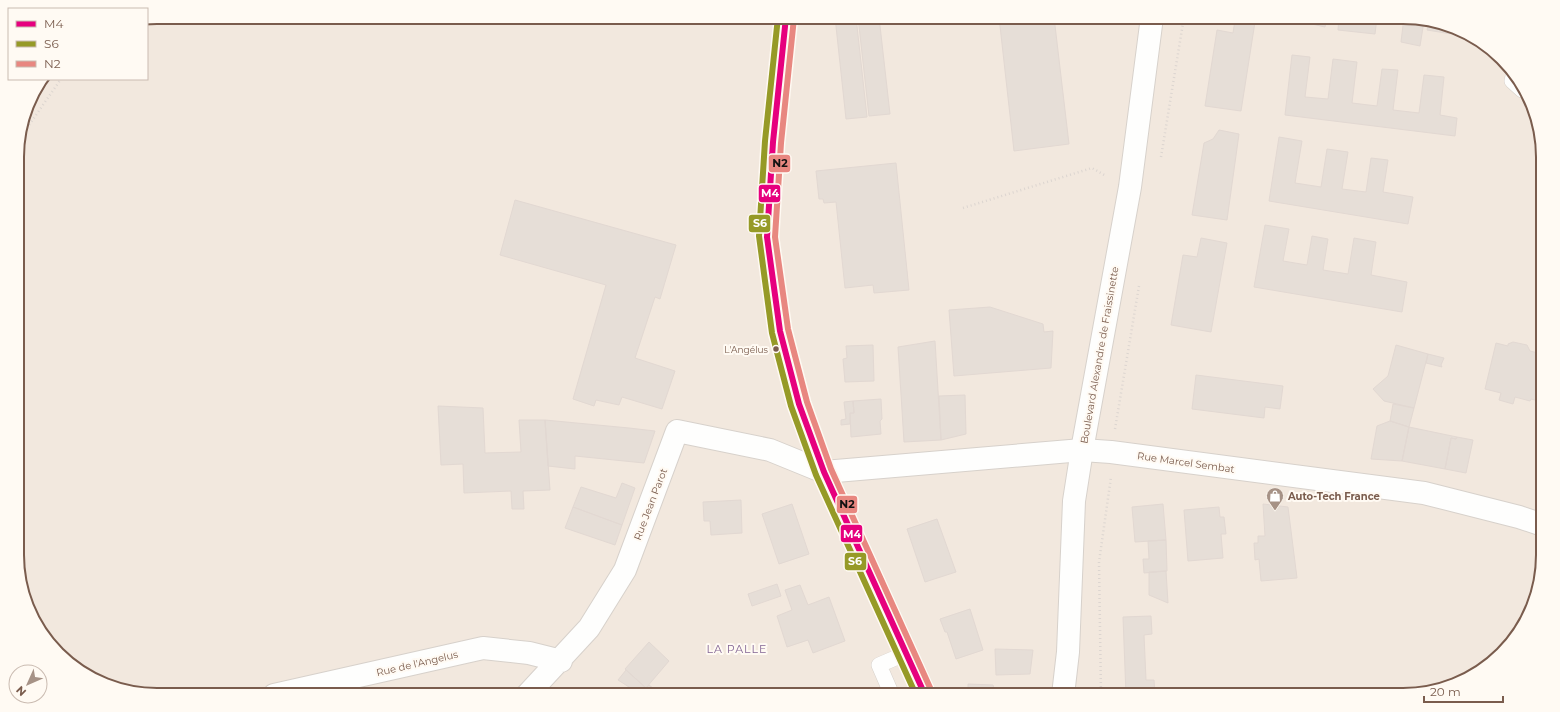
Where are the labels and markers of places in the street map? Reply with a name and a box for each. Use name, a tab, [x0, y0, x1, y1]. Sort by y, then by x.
place label: L'Angélus	[724, 344, 769, 355]
marker: L'Angélus	[771, 344, 781, 354]
shop icon: Auto-Tech France	[1265, 486, 1285, 511]
place label: Auto-Tech France	[1287, 490, 1380, 503]

